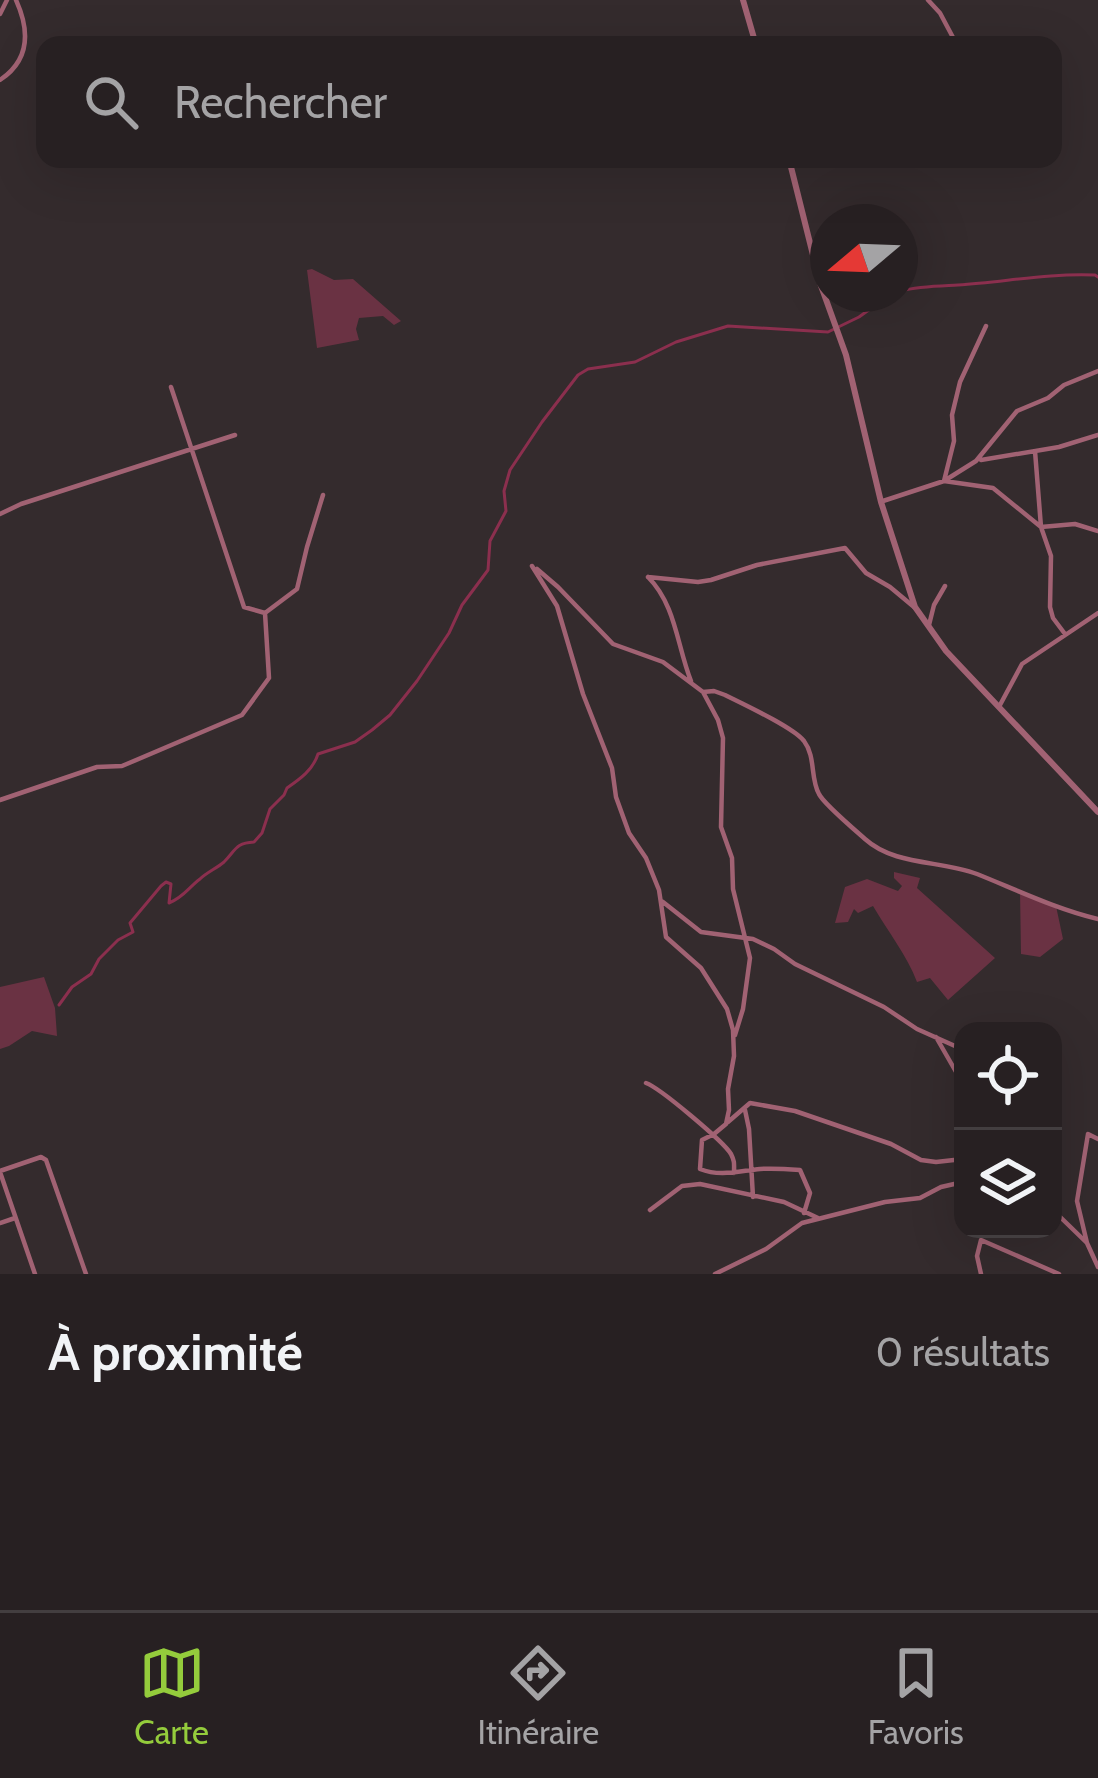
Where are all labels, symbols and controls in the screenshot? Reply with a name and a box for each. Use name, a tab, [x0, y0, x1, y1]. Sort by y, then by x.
search box	[36, 36, 1062, 168]
icon: search	[78, 69, 144, 135]
text: Rechercher	[174, 75, 387, 129]
north arrow	[810, 204, 918, 312]
map controls	[954, 1022, 1062, 1238]
button: locate	[954, 1022, 1062, 1130]
button: layers	[954, 1130, 1062, 1238]
text: À proximité	[48, 1321, 303, 1383]
text: 0 résultats	[876, 1328, 1050, 1376]
tab: Carte	[134, 1640, 209, 1752]
tab: Itinéraire	[478, 1640, 599, 1752]
tab: Favoris	[868, 1640, 964, 1752]

